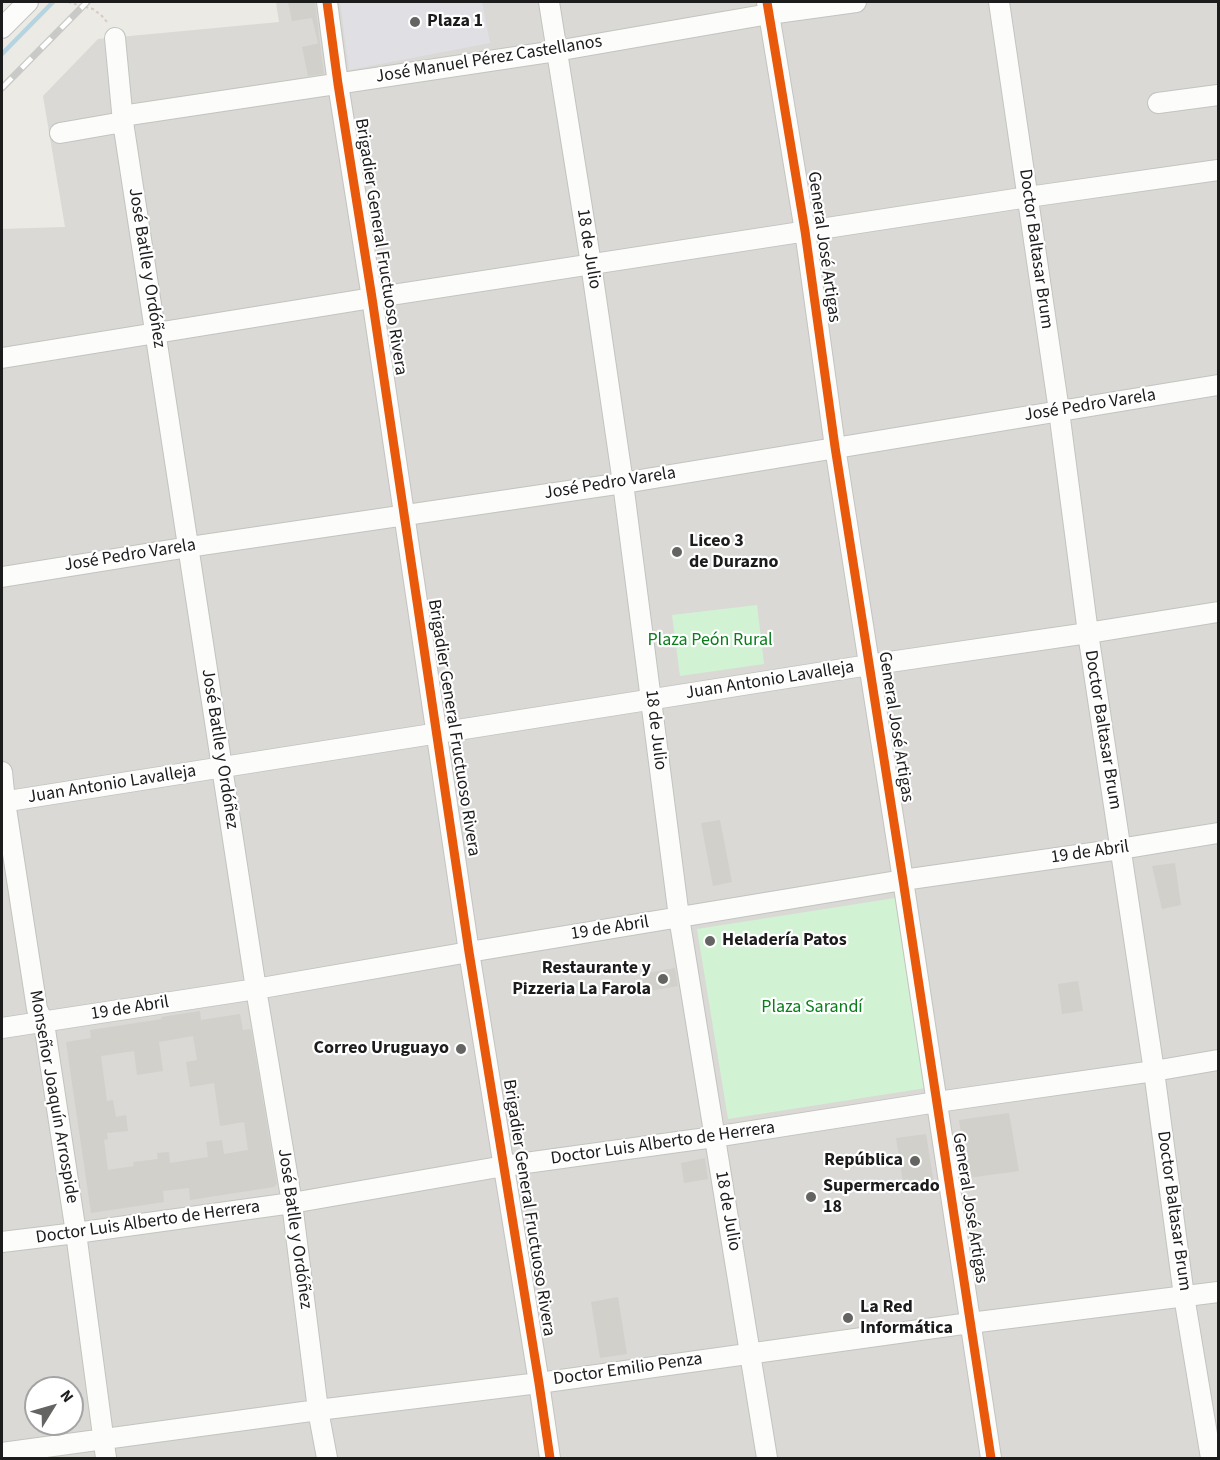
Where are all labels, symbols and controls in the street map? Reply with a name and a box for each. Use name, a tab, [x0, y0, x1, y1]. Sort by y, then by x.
place label: Plaza 1	[427, 11, 483, 33]
marker: Plaza 1	[408, 15, 422, 29]
street label: José Manuel Pérez Castellanos	[374, 31, 604, 89]
street label: Brigadier General Fructuoso Rivera	[349, 117, 411, 377]
street label: Doctor Baltasar Brum	[1013, 168, 1057, 330]
street label: General José Artigas	[802, 170, 844, 324]
street label: José Batlle y Ordóñez	[123, 186, 169, 350]
street label: 18 de Julio	[571, 207, 605, 291]
street label: José Pedro Varela	[1023, 385, 1157, 427]
street label: José Pedro Varela	[543, 463, 677, 505]
place label: Liceo 3 de Durazno	[689, 531, 779, 574]
street label: José Pedro Varela	[63, 535, 197, 577]
marker: Liceo 3 de Durazno	[670, 545, 684, 559]
street label: Brigadier General Fructuoso Rivera	[422, 598, 484, 858]
park label: Plaza Peón Rural	[647, 630, 773, 652]
street label: Doctor Baltasar Brum	[1079, 649, 1125, 811]
street label: General José Artigas	[872, 650, 918, 804]
street label: Juan Antonio Lavalleja	[684, 657, 856, 705]
street label: José Batlle y Ordóñez	[196, 667, 242, 831]
street label: 18 de Julio	[639, 688, 671, 772]
street label: Juan Antonio Lavalleja	[26, 761, 198, 809]
street label: 19 de Abril	[1049, 837, 1131, 869]
street label: 19 de Abril	[569, 912, 651, 946]
place label: Heladería Patos	[722, 930, 847, 952]
marker: Heladería Patos	[703, 934, 717, 948]
place label: Restaurante y Pizzeria La Farola	[512, 958, 651, 1000]
marker: Restaurante y Pizzeria La Farola	[656, 972, 670, 986]
street label: Monseñor Joaquín Arrospide	[24, 989, 82, 1205]
street label: 19 de Abril	[89, 992, 171, 1026]
park label: Plaza Sarandí	[761, 997, 863, 1019]
place label: Correo Uruguayo	[314, 1038, 449, 1060]
marker: Correo Uruguayo	[454, 1042, 468, 1056]
street label: Brigadier General Fructuoso Rivera	[497, 1078, 559, 1338]
street label: Doctor Luis Alberto de Herrera	[549, 1118, 777, 1170]
street label: Doctor Baltasar Brum	[1151, 1130, 1195, 1292]
street label: General José Artigas	[946, 1131, 992, 1285]
street label: José Batlle y Ordóñez	[272, 1147, 316, 1311]
place label: República	[824, 1150, 903, 1172]
marker: República	[908, 1154, 922, 1168]
street label: 18 de Julio	[709, 1169, 745, 1253]
place label: Supermercado 18	[823, 1176, 940, 1218]
marker: Supermercado 18	[804, 1190, 818, 1204]
street label: Doctor Luis Alberto de Herrera	[34, 1197, 262, 1249]
place label: La Red Informática	[860, 1297, 953, 1340]
marker: La Red Informática	[841, 1311, 855, 1325]
street label: Doctor Emilio Penza	[552, 1349, 704, 1391]
north arrow	[24, 1376, 84, 1436]
text: N	[55, 1385, 79, 1407]

